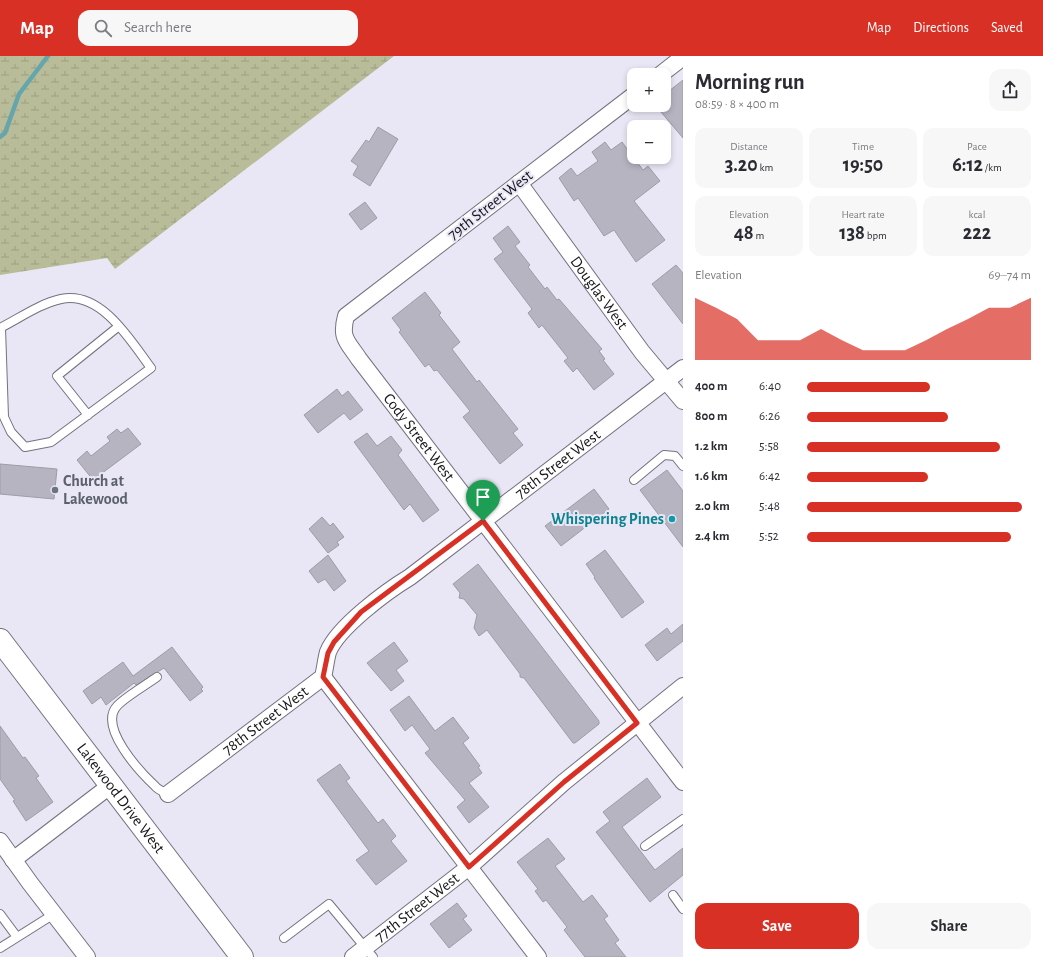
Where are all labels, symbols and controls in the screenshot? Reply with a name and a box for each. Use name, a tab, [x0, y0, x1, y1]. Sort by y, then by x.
search box	[78, 10, 358, 46]
icon: search	[92, 17, 114, 39]
text: Map	[20, 19, 54, 38]
text: Search here	[124, 20, 192, 35]
text: Map	[867, 21, 891, 35]
text: Directions	[913, 21, 969, 35]
text: Saved	[991, 21, 1023, 35]
map controls	[627, 68, 671, 164]
button: +	[627, 68, 671, 112]
button: share	[989, 69, 1031, 111]
text: Morning run	[695, 71, 805, 93]
text: 08:59 · 8 × 400 m	[695, 98, 779, 111]
button: −	[627, 120, 671, 164]
text: Distance	[730, 141, 768, 152]
text: Time	[852, 141, 874, 152]
text: Pace	[967, 141, 987, 152]
text: 3.20	[725, 155, 758, 175]
text: 19:50	[843, 155, 883, 175]
text: 6:12	[952, 155, 983, 175]
text: km	[758, 162, 773, 173]
text: /km	[983, 162, 1002, 173]
street label: 79th Street West	[445, 167, 535, 243]
text: Elevation	[729, 209, 769, 220]
text: Heart rate	[841, 209, 885, 220]
text: kcal	[969, 209, 985, 220]
text: 48	[734, 223, 754, 243]
text: 138	[839, 223, 865, 243]
text: 222	[963, 223, 991, 243]
text: m	[754, 230, 764, 241]
text: bpm	[865, 230, 887, 241]
street label: Douglas West	[567, 253, 631, 332]
text: Elevation	[695, 269, 742, 282]
text: 69–74 m	[988, 269, 1031, 282]
text: 400 m	[695, 380, 728, 393]
text: 6:40	[759, 380, 781, 393]
street label: Cody Street West	[380, 390, 457, 484]
text: 800 m	[695, 410, 727, 423]
text: 6:26	[759, 410, 780, 423]
street label: 78th Street West	[512, 426, 603, 502]
text: 1.2 km	[695, 440, 728, 453]
text: 5:58	[759, 440, 779, 453]
text: 1.6 km	[695, 470, 728, 483]
text: 6:42	[759, 470, 780, 483]
place label: Church at Lakewood	[63, 473, 129, 507]
pin	[466, 480, 500, 521]
marker: Church at Lakewood	[50, 485, 60, 495]
icon: arrive	[472, 486, 494, 508]
text: 2.0 km	[695, 500, 730, 513]
text: 5:48	[759, 500, 780, 513]
place label: Whispering Pines	[551, 511, 664, 527]
marker: Whispering Pines	[667, 514, 677, 524]
text: 2.4 km	[695, 530, 730, 543]
text: 5:52	[759, 530, 779, 543]
street label: 78th Street West	[220, 683, 311, 758]
street label: Lakewood Drive West	[74, 740, 168, 856]
street label: 77th Street West	[372, 870, 462, 945]
button: Save	[695, 903, 859, 949]
button: Share	[867, 903, 1031, 949]

